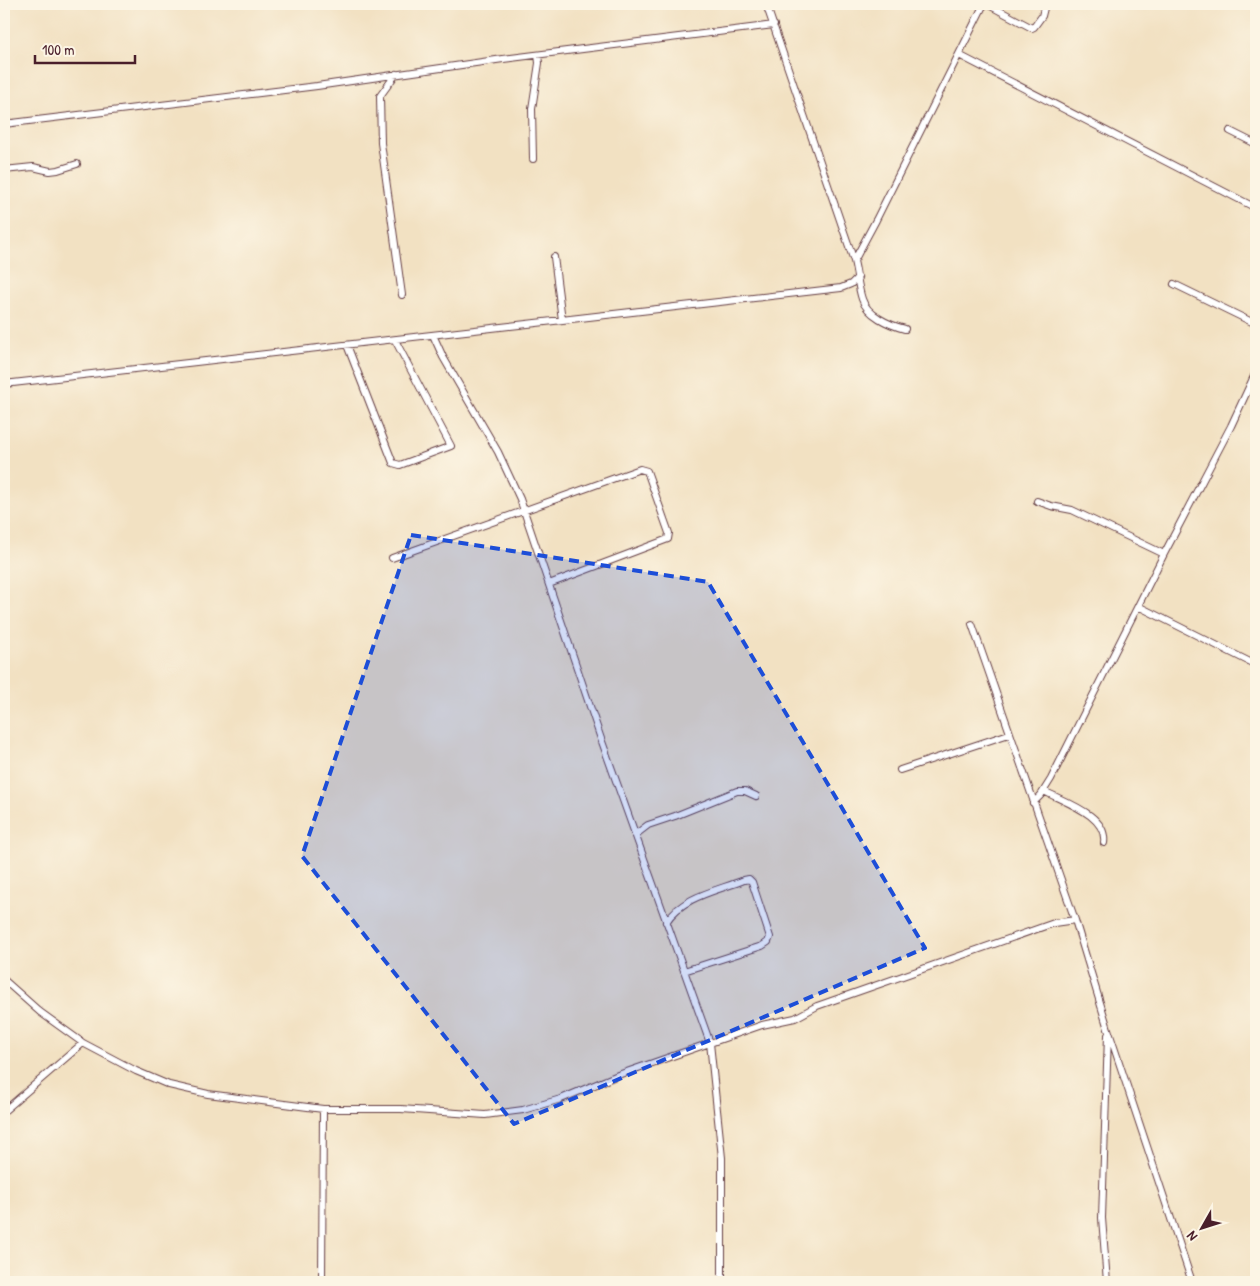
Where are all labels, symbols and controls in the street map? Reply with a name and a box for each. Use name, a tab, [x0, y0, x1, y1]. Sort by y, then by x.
scale bar	[35, 32, 135, 64]
text: 100 m	[42, 39, 75, 60]
north arrow	[1178, 1204, 1228, 1254]
text: N	[1181, 1227, 1201, 1245]

